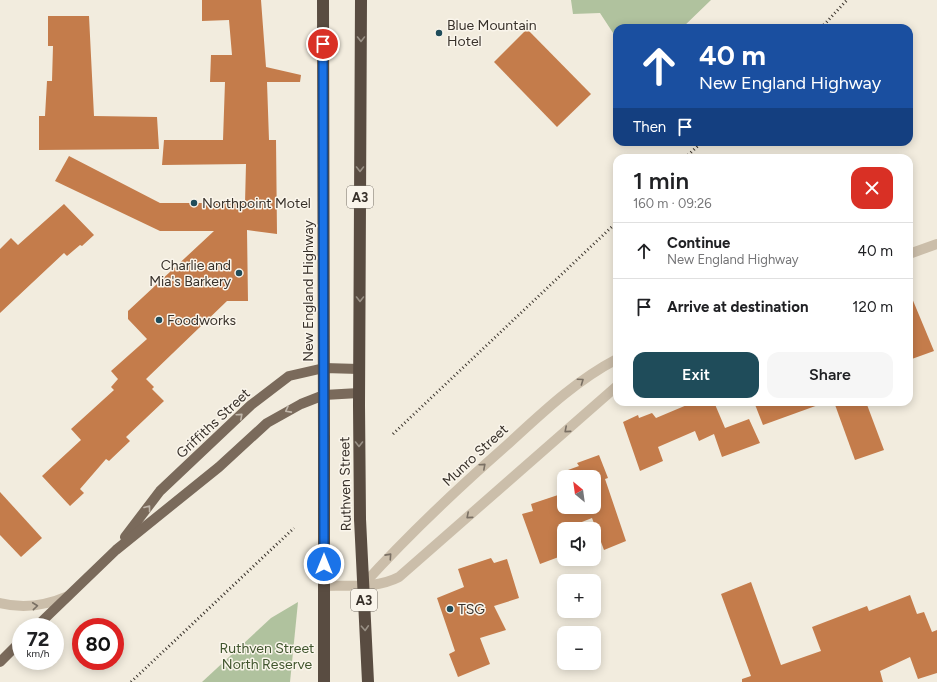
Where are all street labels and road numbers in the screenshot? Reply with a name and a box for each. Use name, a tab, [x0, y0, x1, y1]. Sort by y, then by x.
road number: A3	[347, 186, 373, 208]
street label: New England Highway	[300, 220, 317, 362]
street label: Griffiths Street	[173, 385, 254, 462]
street label: Munro Street	[439, 421, 511, 490]
street label: Ruthven Street	[336, 436, 355, 532]
road number: A3	[351, 589, 377, 611]

